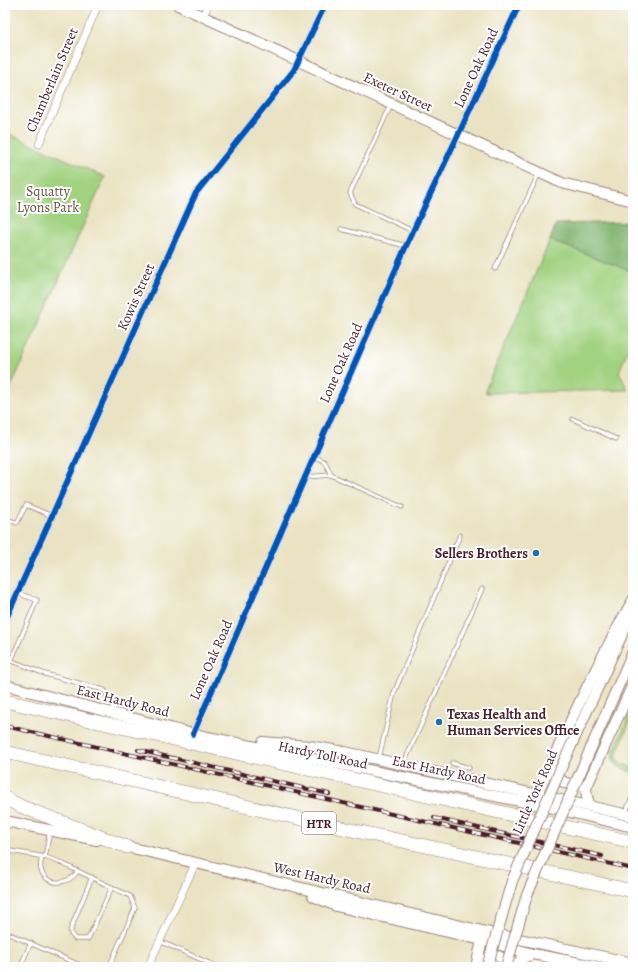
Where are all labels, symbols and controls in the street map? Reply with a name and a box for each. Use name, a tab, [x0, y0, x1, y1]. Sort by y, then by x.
street label: Chamberlain Street	[21, 24, 83, 135]
street label: Lone Oak Road	[449, 25, 503, 111]
street label: Exeter Street	[360, 68, 436, 116]
park label: Squatty Lyons Park	[17, 182, 79, 217]
street label: Kowis Street	[113, 260, 159, 334]
street label: Lone Oak Road	[315, 319, 367, 406]
place label: Sellers Brothers	[435, 544, 528, 563]
marker: Sellers Brothers	[531, 548, 541, 558]
street label: Lone Oak Road	[185, 616, 237, 703]
street label: East Hardy Road	[74, 680, 172, 722]
place label: Texas Health and Human Services Office	[447, 705, 580, 740]
marker: Texas Health and Human Services Office	[434, 717, 444, 727]
street label: Hardy Toll Road	[276, 736, 370, 774]
street label: Little York Road	[508, 746, 562, 837]
street label: East Hardy Road	[390, 751, 488, 789]
road number: HTR	[302, 812, 336, 834]
street label: West Hardy Road	[271, 857, 373, 898]

